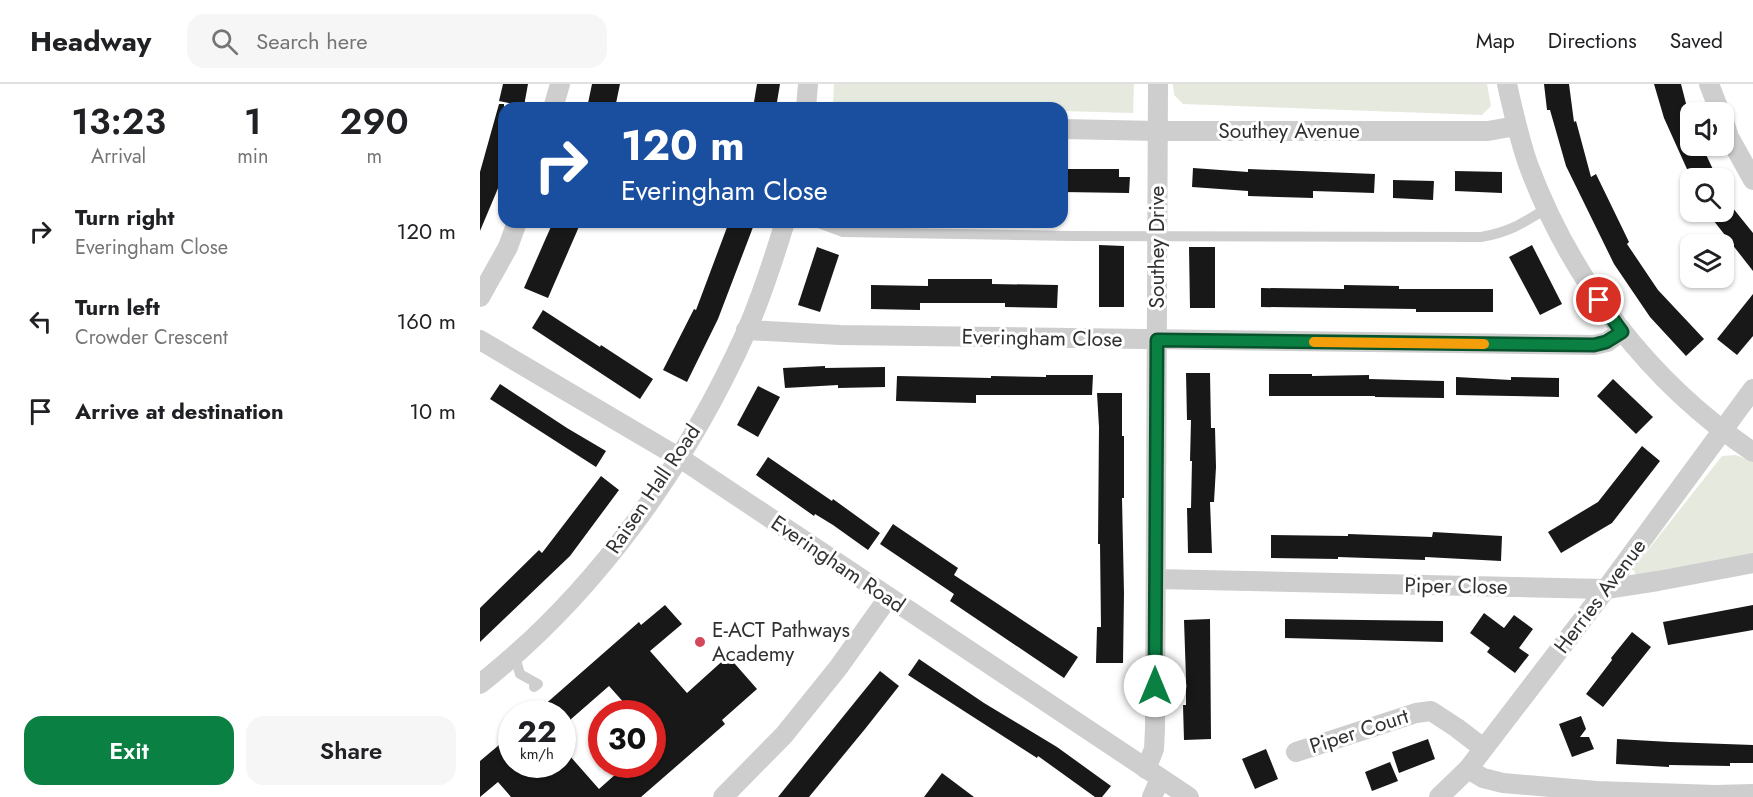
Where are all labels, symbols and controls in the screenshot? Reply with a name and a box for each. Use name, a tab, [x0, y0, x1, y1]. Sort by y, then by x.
search box	[187, 14, 607, 68]
text: Headway	[30, 21, 151, 62]
icon: search	[208, 25, 241, 58]
text: Search here	[256, 25, 368, 57]
text: Map	[1476, 26, 1515, 56]
text: Directions	[1548, 26, 1637, 56]
text: Saved	[1670, 26, 1723, 56]
text: 13:23	[71, 95, 166, 147]
text: 1	[244, 95, 262, 147]
text: 290	[340, 95, 409, 147]
map controls	[1680, 102, 1734, 288]
button: sound	[1680, 102, 1734, 156]
text: 120 m	[621, 115, 745, 176]
street label: Southey Avenue	[1218, 116, 1360, 146]
icon: right	[522, 126, 600, 204]
text: Arrival	[91, 142, 146, 171]
text: min	[237, 142, 269, 171]
text: m	[366, 142, 382, 171]
button: search	[1680, 168, 1734, 222]
text: Everingham Close	[621, 171, 828, 210]
street label: Southey Drive	[1142, 185, 1172, 308]
text: Turn right	[75, 201, 175, 233]
icon: right	[24, 215, 57, 248]
text: 120 m	[397, 215, 456, 247]
text: Everingham Close	[75, 233, 228, 262]
button: layers	[1680, 234, 1734, 288]
pin	[1573, 274, 1624, 325]
icon: arrive	[1582, 283, 1615, 316]
text: Turn left	[75, 291, 160, 323]
icon: left	[24, 305, 57, 338]
text: 160 m	[396, 305, 456, 337]
street label: Everingham Close	[961, 322, 1123, 354]
text: Crowder Crescent	[75, 323, 228, 352]
icon: arrive	[24, 395, 57, 428]
text: Arrive at destination	[75, 395, 284, 427]
text: 10 m	[409, 395, 456, 427]
street label: Raisen Hall Road	[599, 418, 707, 560]
street label: Everingham Road	[765, 508, 911, 620]
street label: Herries Avenue	[1547, 532, 1653, 660]
street label: Piper Close	[1404, 570, 1508, 602]
place label: E-ACT Pathways Academy	[712, 615, 850, 669]
marker: E-ACT Pathways Academy	[693, 635, 707, 649]
position arrow	[1123, 654, 1187, 718]
speed limit sign: 30	[588, 700, 666, 778]
street label: Piper Court	[1306, 701, 1412, 761]
text: 22	[517, 710, 557, 753]
button: Exit	[24, 716, 234, 785]
button: Share	[246, 716, 456, 785]
text: km/h	[520, 743, 554, 765]

